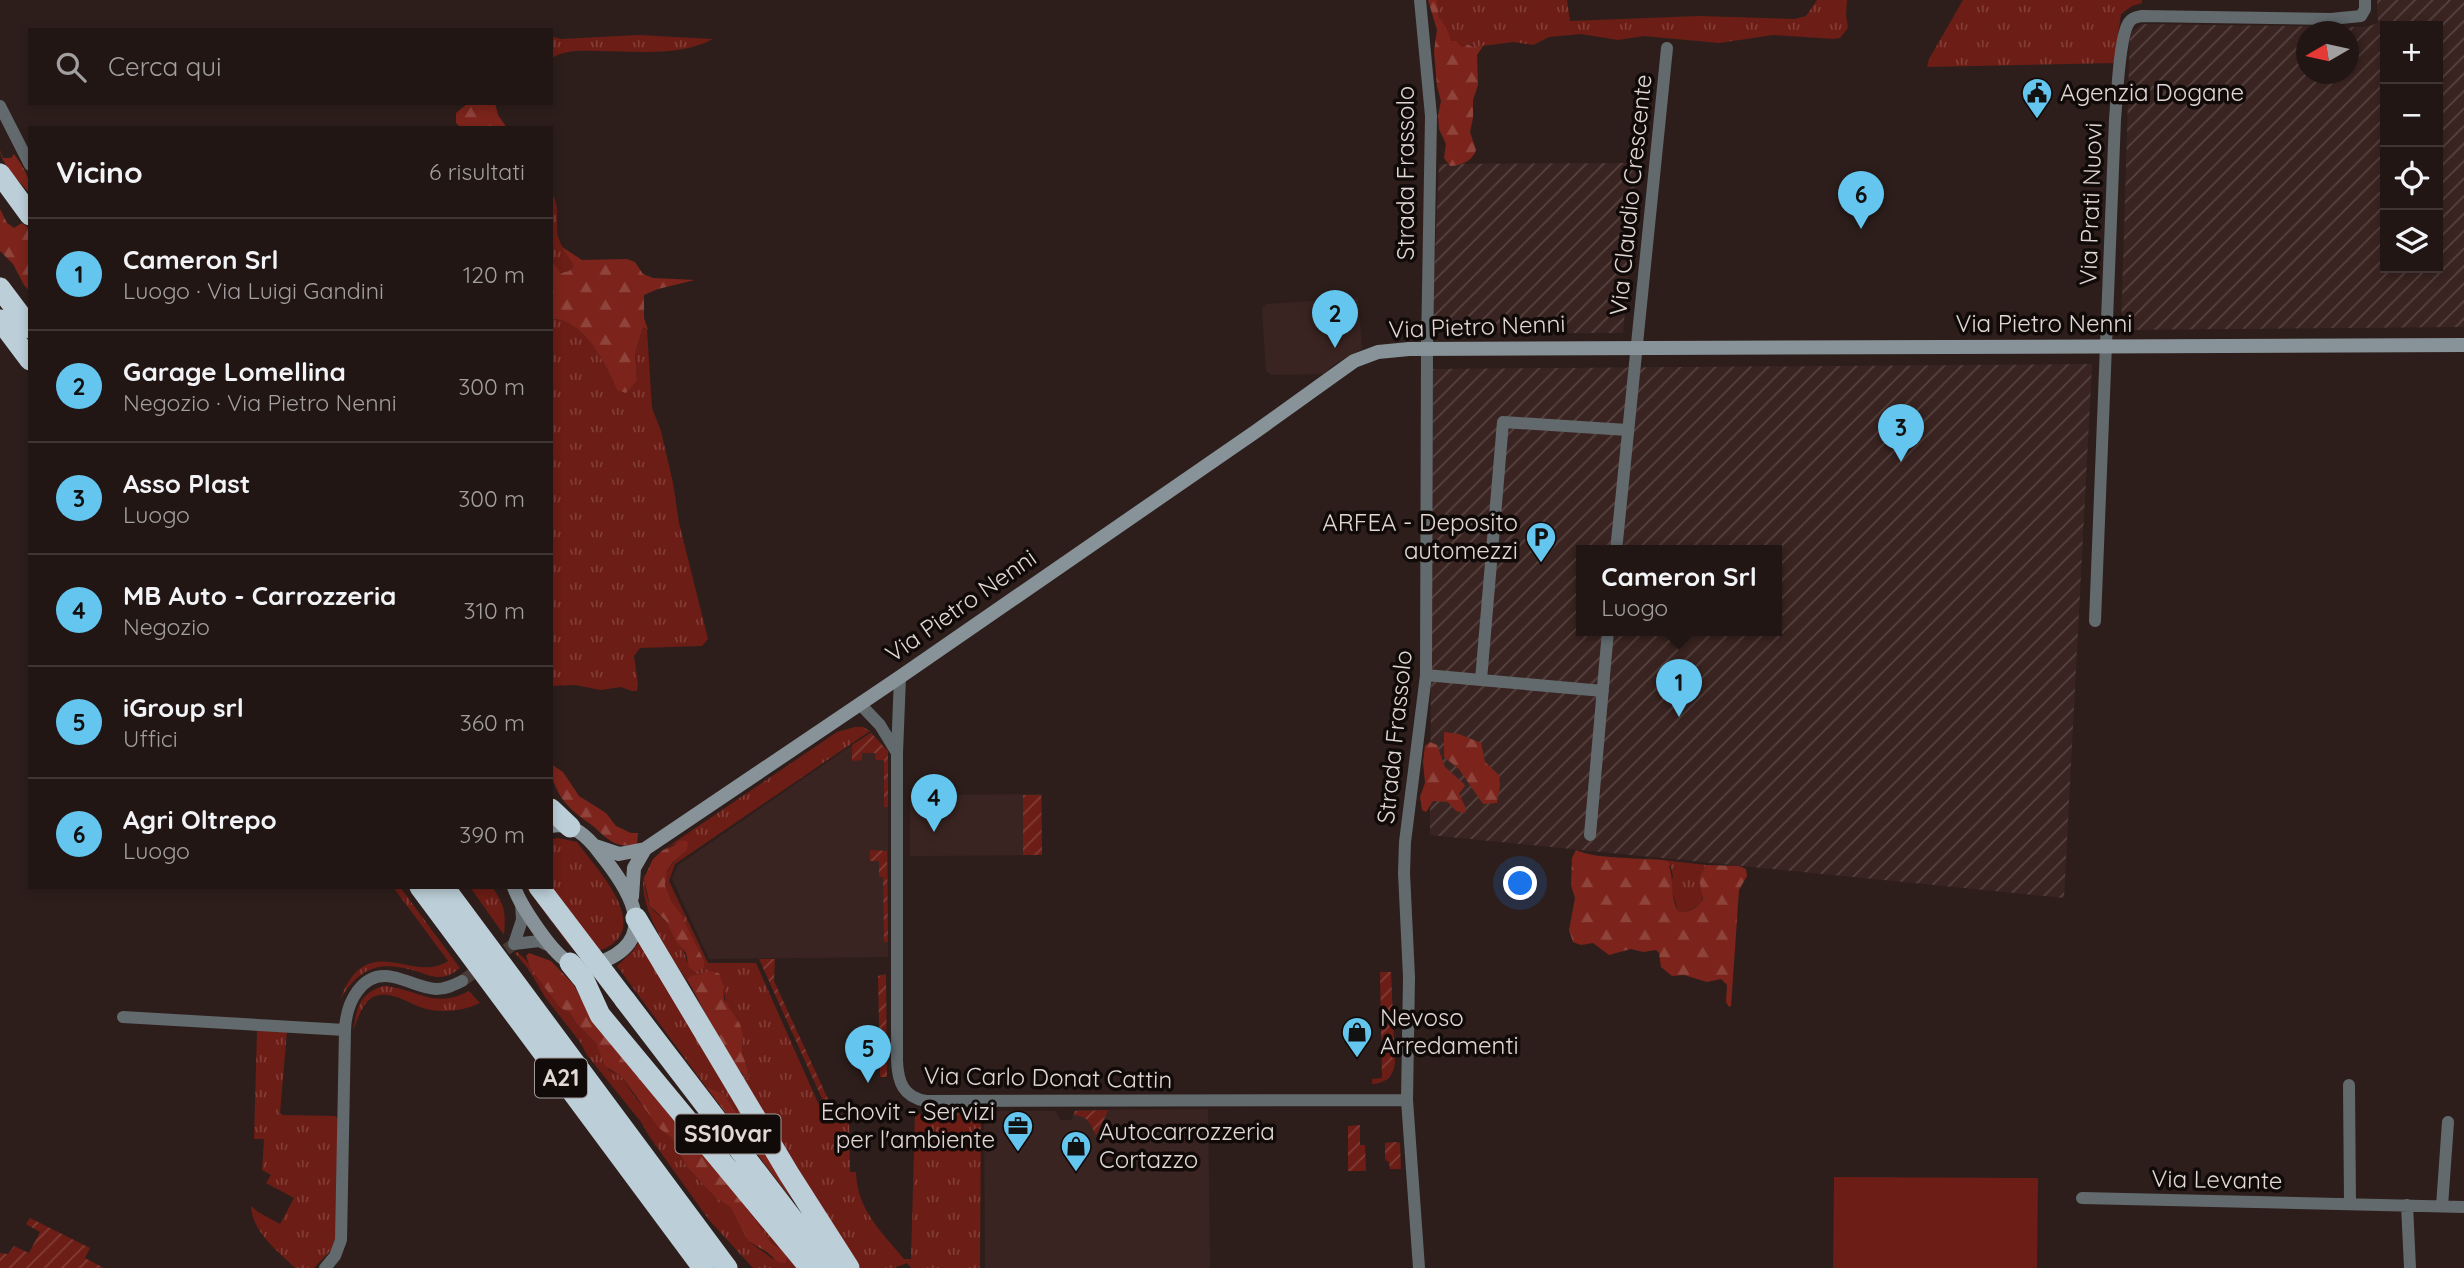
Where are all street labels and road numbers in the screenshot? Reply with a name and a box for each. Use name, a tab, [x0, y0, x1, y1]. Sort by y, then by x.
street label: Via Claudio Crescente	[1602, 73, 1658, 317]
street label: Strada Frassolo	[1390, 86, 1420, 260]
street label: Via Prati Nuovi	[2072, 122, 2108, 286]
street label: Via Pietro Nenni	[1388, 308, 1566, 344]
street label: Via Pietro Nenni	[1956, 308, 2133, 338]
street label: Via Pietro Nenni	[879, 542, 1042, 668]
street label: Strada Frassolo	[1370, 649, 1418, 825]
road number: A21	[535, 1058, 587, 1098]
street label: Via Carlo Donat Cattin	[924, 1060, 1173, 1094]
road number: SS10var	[676, 1114, 780, 1154]
street label: Via Levante	[2151, 1163, 2283, 1195]

